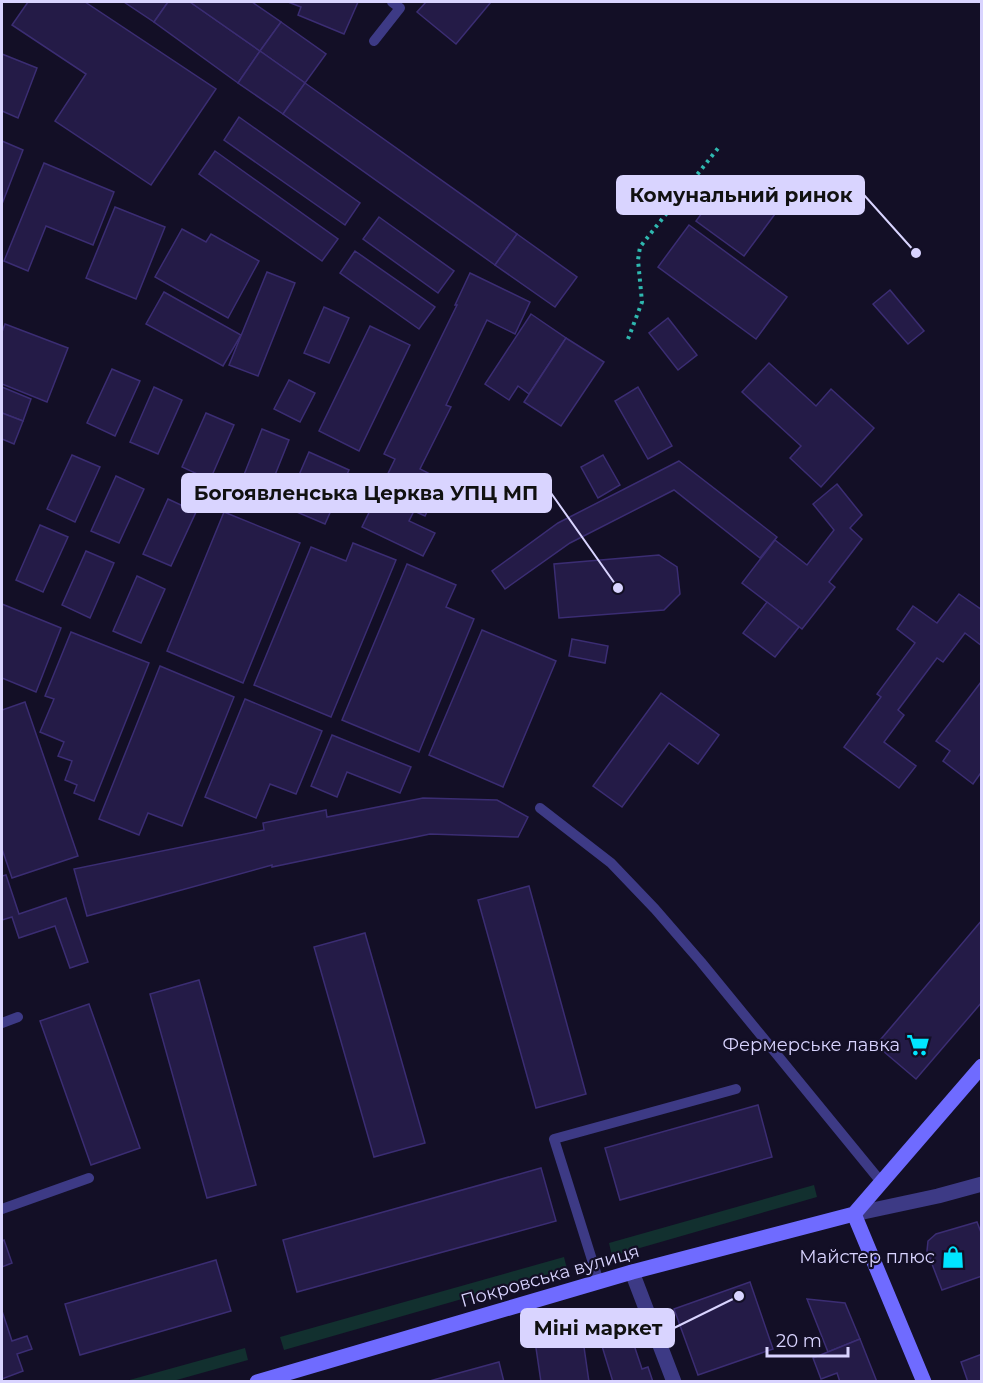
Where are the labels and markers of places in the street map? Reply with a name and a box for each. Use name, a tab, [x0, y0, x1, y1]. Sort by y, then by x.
callout: Комунальний ринок	[617, 176, 864, 214]
callout: Богоявленська Церква УПЦ МП	[182, 474, 551, 512]
supermarket icon: Фермерське лавка	[905, 1032, 931, 1058]
place label: Фермерське лавка	[722, 1034, 900, 1056]
shop icon: Майстер плюс	[940, 1244, 966, 1270]
place label: Майстер плюс	[799, 1246, 935, 1268]
callout: Міні маркет	[521, 1309, 674, 1347]

